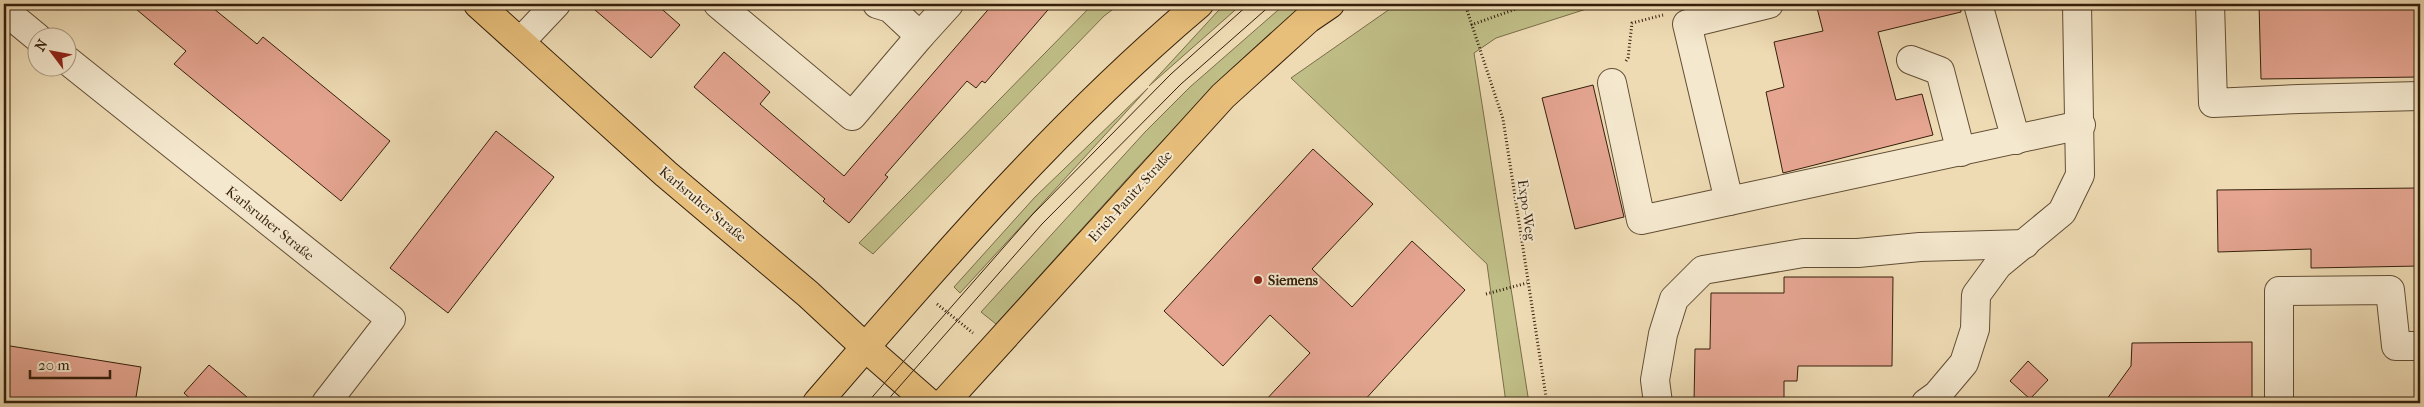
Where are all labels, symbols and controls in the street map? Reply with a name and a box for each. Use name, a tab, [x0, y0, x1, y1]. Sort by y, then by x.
north arrow	[28, 28, 78, 78]
text: N	[31, 36, 52, 54]
street label: Erich-Panitz-Straße	[1085, 147, 1176, 246]
street label: Karlsruher Straße	[656, 163, 750, 246]
street label: Expo-Weg	[1514, 178, 1539, 242]
street label: Karlsruher Straße	[222, 183, 317, 264]
place label: Siemens	[1268, 272, 1319, 289]
marker: Siemens	[1252, 274, 1264, 286]
scale bar	[30, 347, 110, 379]
text: 20 m	[38, 356, 70, 374]

